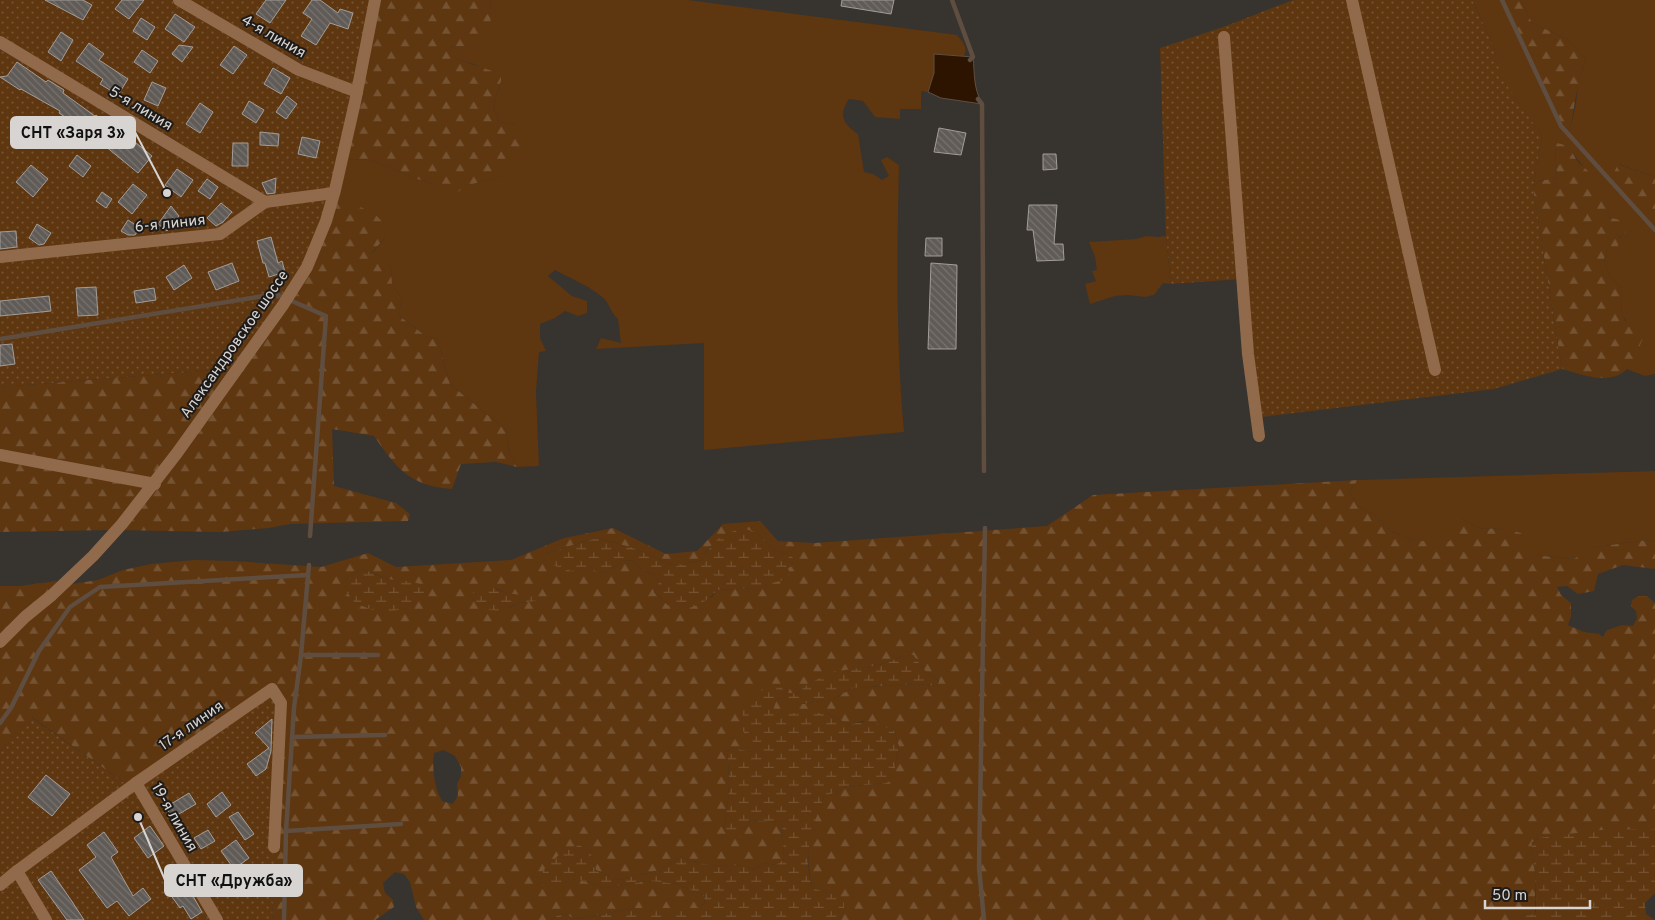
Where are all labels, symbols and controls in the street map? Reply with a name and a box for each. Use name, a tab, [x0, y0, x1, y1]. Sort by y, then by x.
street label: 4-я линия	[238, 11, 309, 63]
street label: 5-я линия	[105, 83, 176, 136]
callout: СНТ «Заря 3»	[11, 117, 135, 148]
text: СНТ «Заря 3»	[21, 124, 125, 144]
street label: 6-я линия	[134, 211, 206, 238]
street label: Александровское шоссе	[177, 267, 294, 422]
street label: 17-я линия	[156, 697, 228, 755]
street label: 19-я линия	[146, 780, 201, 856]
callout: СНТ «Дружба»	[165, 865, 302, 896]
text: СНТ «Дружба»	[175, 872, 293, 892]
scale bar	[1485, 878, 1590, 910]
text: 50 m	[1492, 887, 1527, 906]

